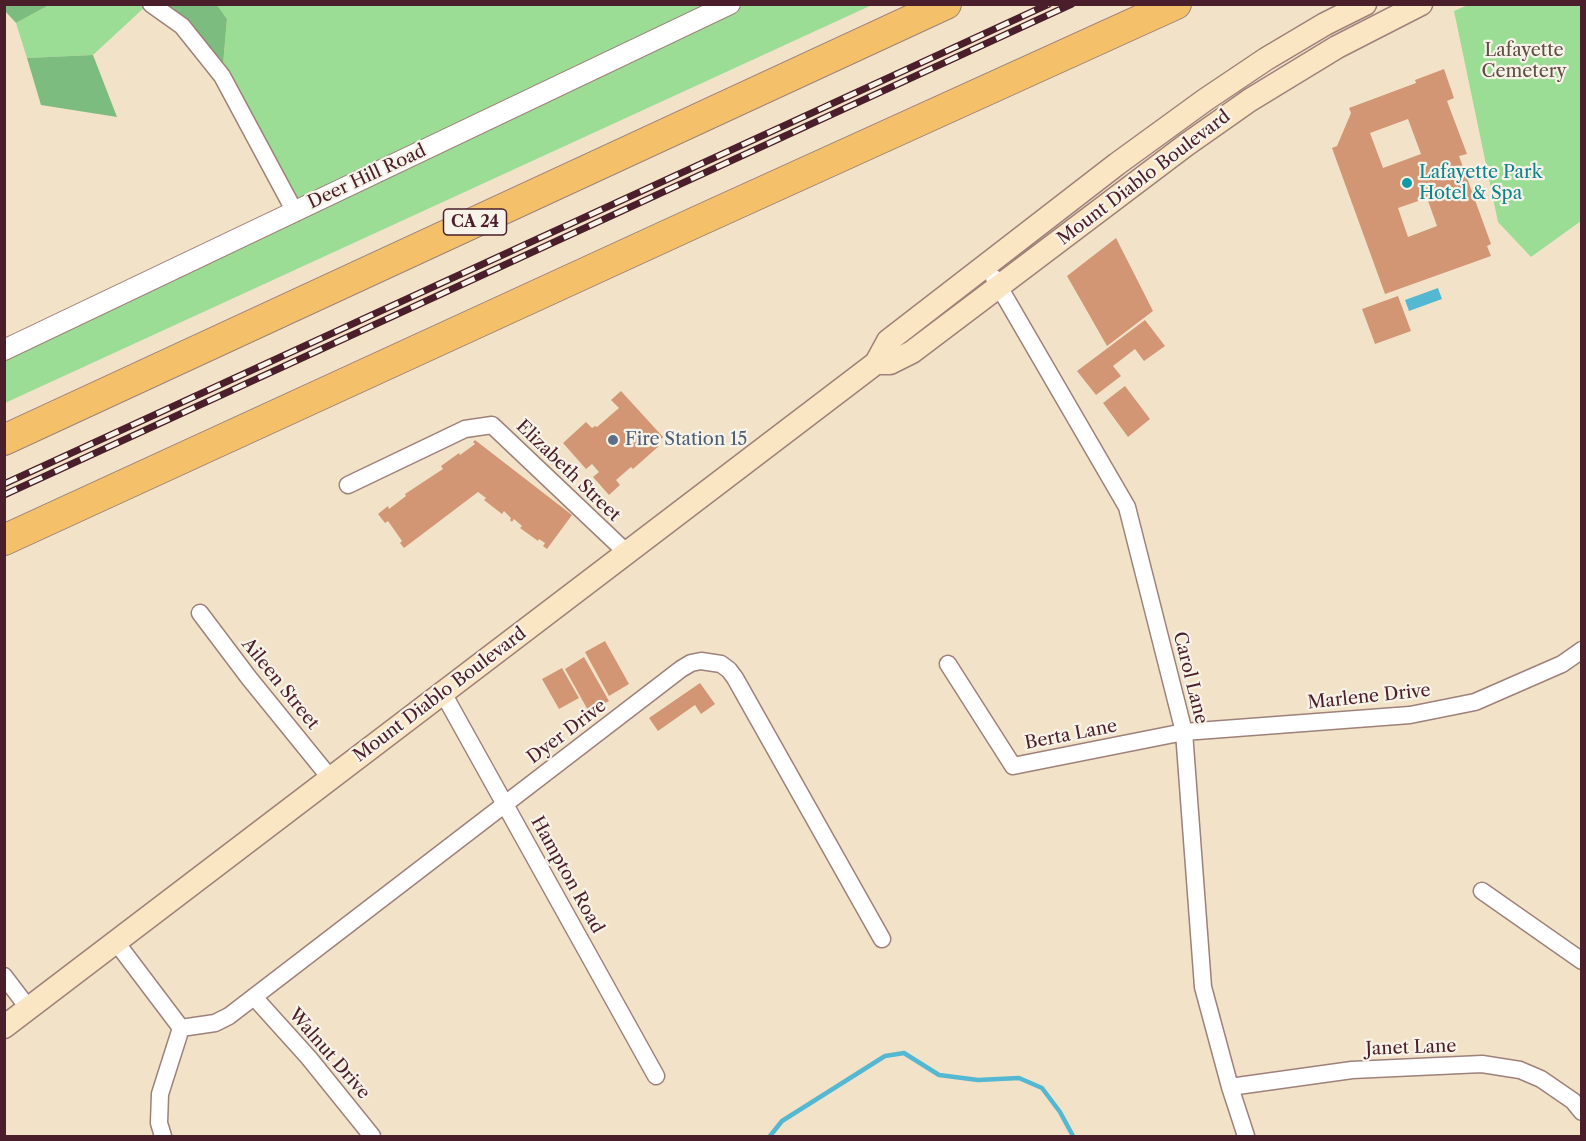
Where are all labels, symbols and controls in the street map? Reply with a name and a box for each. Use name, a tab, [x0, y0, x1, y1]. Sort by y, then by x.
park label: Lafayette Cemetery	[1482, 40, 1566, 82]
street label: Mount Diablo Boulevard	[1053, 106, 1235, 250]
street label: Deer Hill Road	[304, 140, 430, 214]
place label: Lafayette Park Hotel & Spa	[1419, 162, 1542, 204]
marker: Lafayette Park Hotel & Spa	[1400, 176, 1414, 190]
road number: CA 24	[444, 209, 506, 235]
street label: Elizabeth Street	[511, 416, 625, 526]
place label: Fire Station 15	[625, 429, 747, 451]
marker: Fire Station 15	[606, 433, 620, 447]
street label: Mount Diablo Boulevard	[349, 623, 531, 767]
street label: Carol Lane	[1168, 630, 1212, 726]
street label: Aileen Street	[237, 634, 323, 734]
street label: Marlene Drive	[1306, 680, 1432, 714]
street label: Dyer Drive	[523, 695, 611, 769]
street label: Berta Lane	[1023, 715, 1119, 755]
street label: Hampton Road	[526, 813, 608, 937]
street label: Walnut Drive	[284, 1004, 374, 1104]
street label: Janet Lane	[1365, 1036, 1457, 1060]

